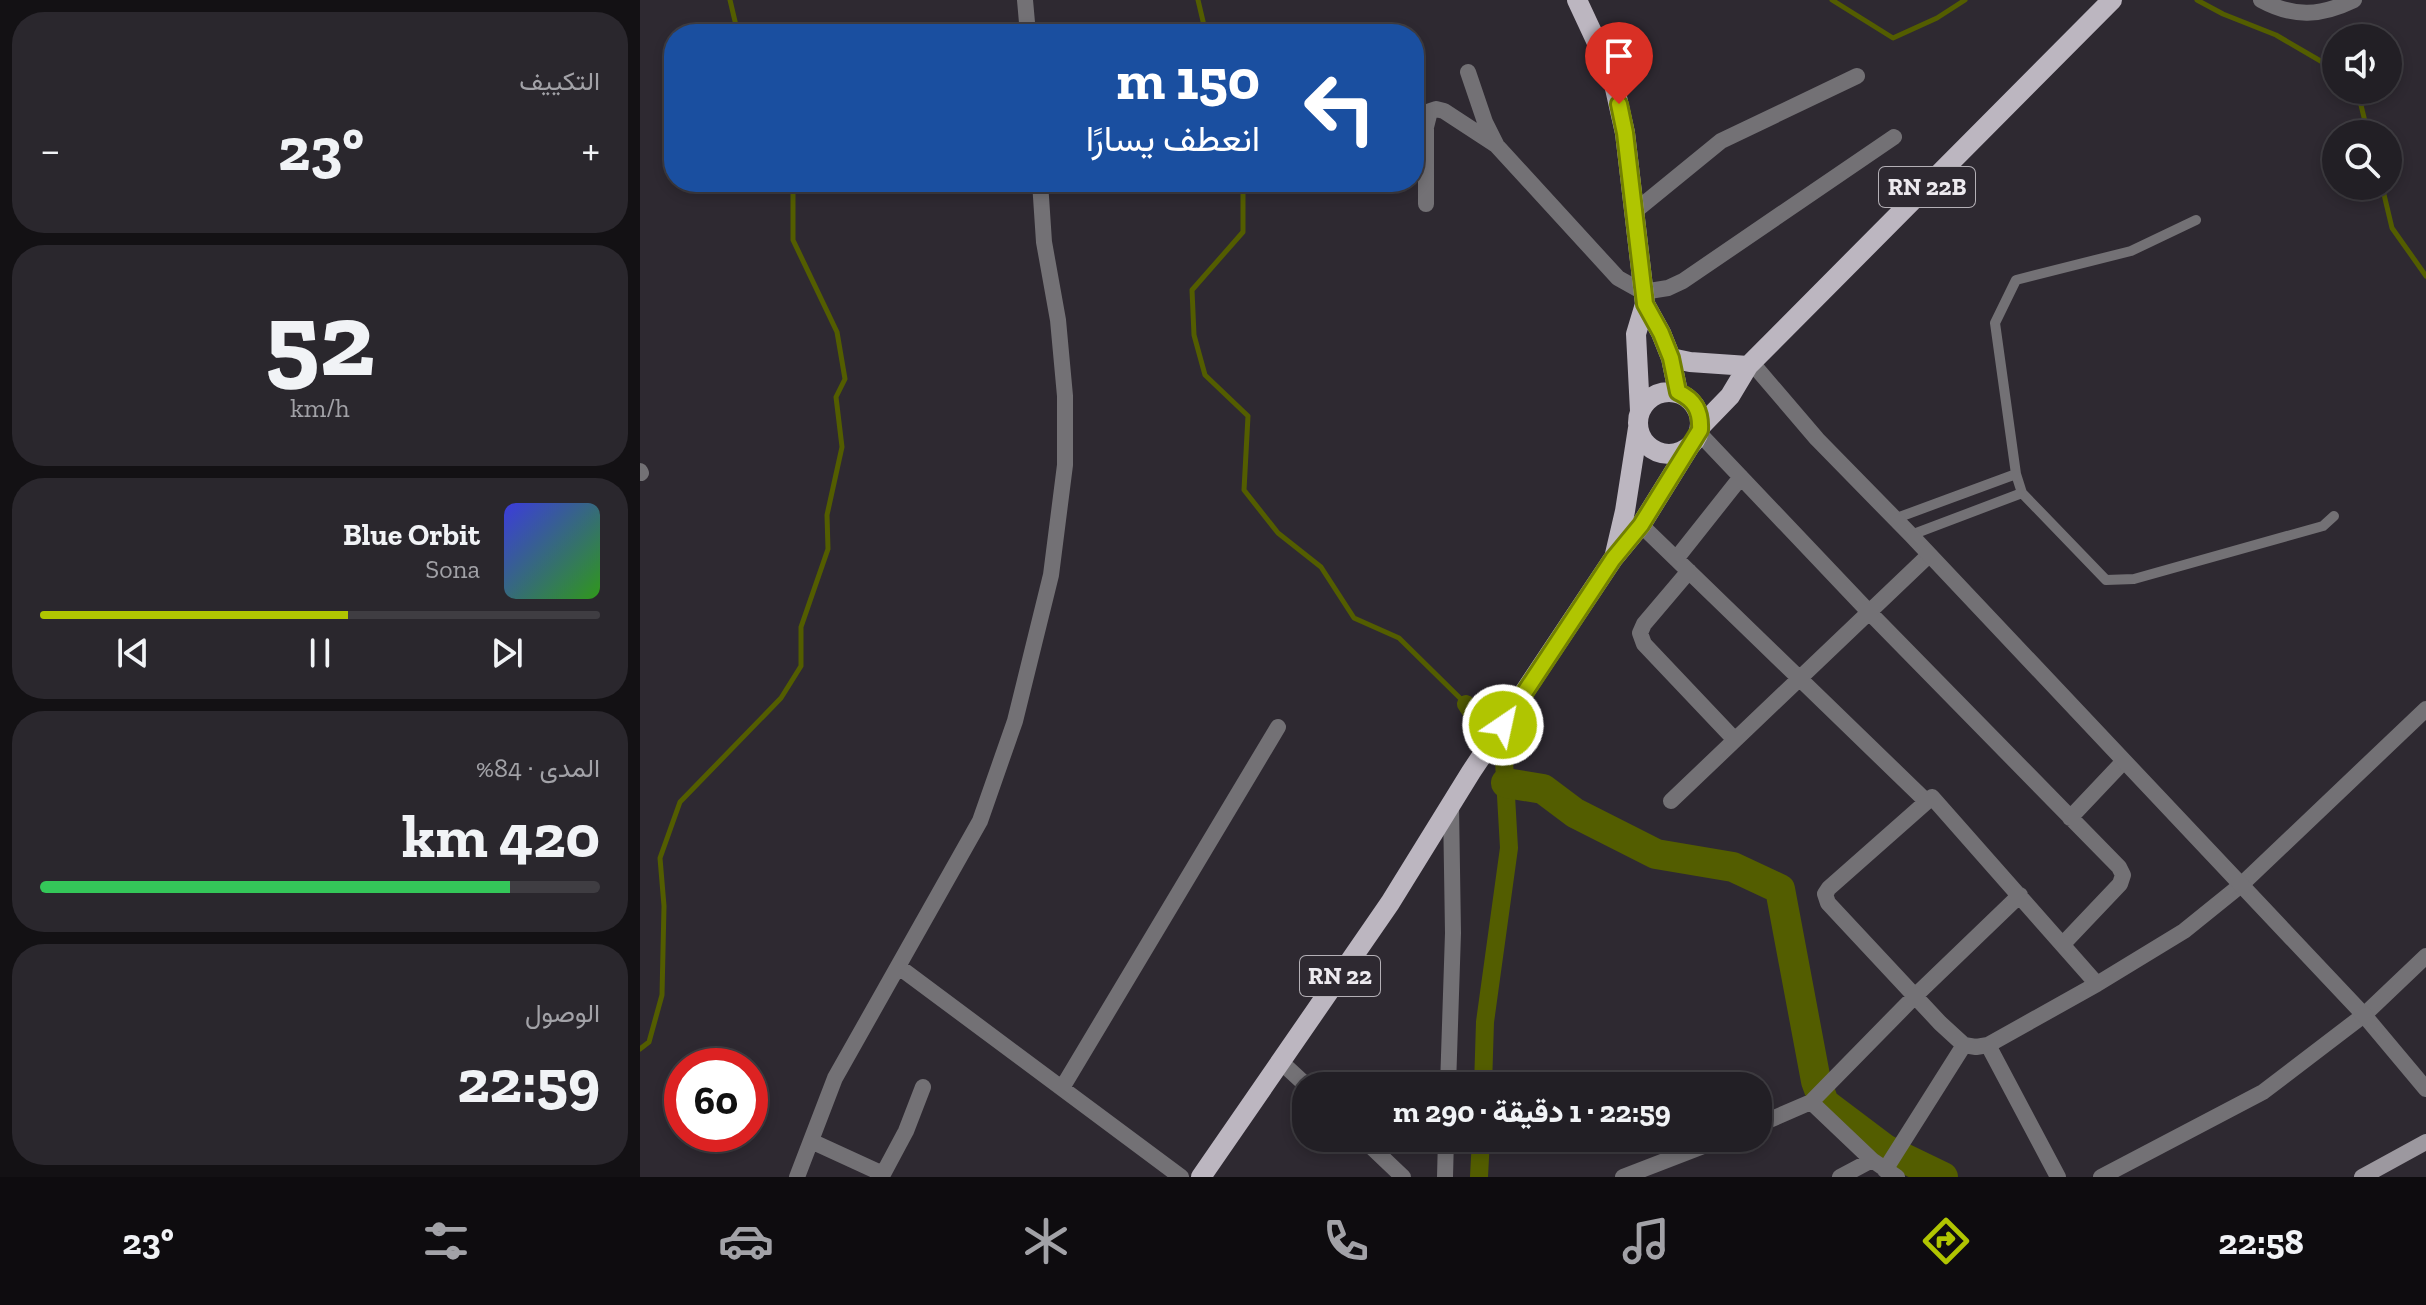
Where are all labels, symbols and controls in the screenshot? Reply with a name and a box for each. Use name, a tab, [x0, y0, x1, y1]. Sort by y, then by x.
pin	[1585, 22, 1653, 104]
map controls	[2322, 24, 2402, 200]
button: sound	[2322, 24, 2402, 104]
icon: arrive	[1597, 34, 1641, 78]
text: 150 m	[1116, 46, 1260, 113]
icon: left	[1288, 56, 1392, 160]
text: التكييف	[519, 65, 600, 97]
text: 23°	[278, 113, 364, 185]
text: انعطف يسارًا	[1086, 117, 1260, 160]
button: search	[2322, 120, 2402, 200]
text: −	[40, 123, 61, 176]
text: +	[581, 123, 600, 176]
road number: RN 22B	[1879, 167, 1975, 207]
text: 52	[265, 277, 375, 402]
text: km/h	[290, 392, 350, 424]
text: Blue Orbit	[343, 517, 480, 553]
text: Sona	[425, 553, 480, 585]
icon: previous	[111, 631, 155, 675]
icon: pause	[298, 631, 342, 675]
icon: next	[485, 631, 529, 675]
position arrow	[1461, 683, 1545, 767]
text: المدى · 84%	[476, 752, 600, 784]
text: 420 km	[402, 800, 600, 872]
road number: RN 22	[1300, 956, 1380, 996]
text: الوصول	[525, 997, 600, 1029]
text: 22:59	[457, 1045, 600, 1117]
speed limit sign: 60	[664, 1048, 768, 1152]
text: 22:59 · 1 دقيقة · 290 m	[1393, 1094, 1671, 1130]
icon: filters	[418, 1213, 474, 1269]
icon: car	[718, 1213, 774, 1269]
icon: climate	[1018, 1213, 1074, 1269]
icon: phone	[1318, 1213, 1374, 1269]
icon: music	[1618, 1213, 1674, 1269]
icon: directions	[1918, 1213, 1974, 1269]
text: 23°	[122, 1220, 174, 1263]
text: 22:58	[2218, 1220, 2304, 1263]

